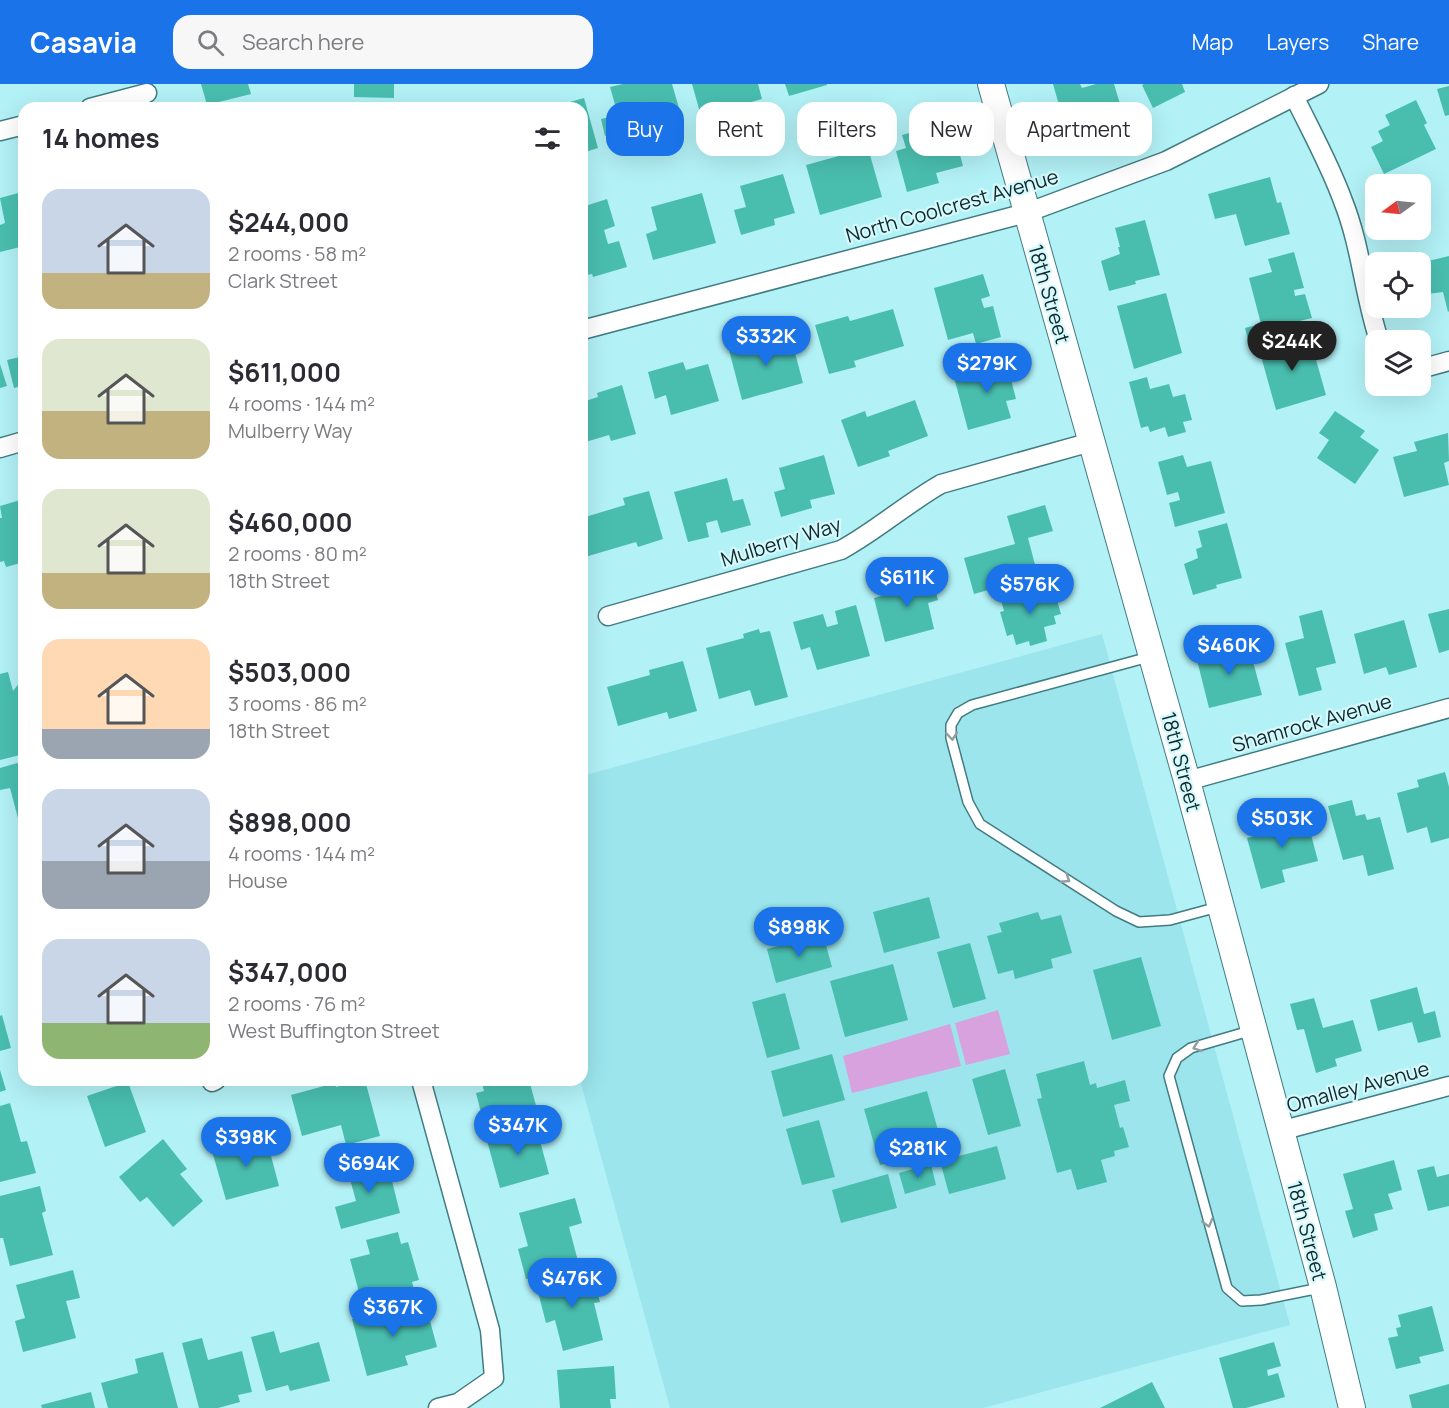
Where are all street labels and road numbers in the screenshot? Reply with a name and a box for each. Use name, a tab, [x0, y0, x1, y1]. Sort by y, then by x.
street label: North Coolcrest Avenue	[842, 162, 1061, 249]
street label: 18th Street	[1022, 241, 1077, 347]
street label: Mulberry Way	[717, 510, 845, 573]
street label: Shamrock Avenue	[1229, 687, 1395, 758]
street label: 18th Street	[1155, 709, 1208, 815]
street label: Omalley Avenue	[1284, 1055, 1432, 1119]
street label: 18th Street	[1281, 1178, 1334, 1284]

